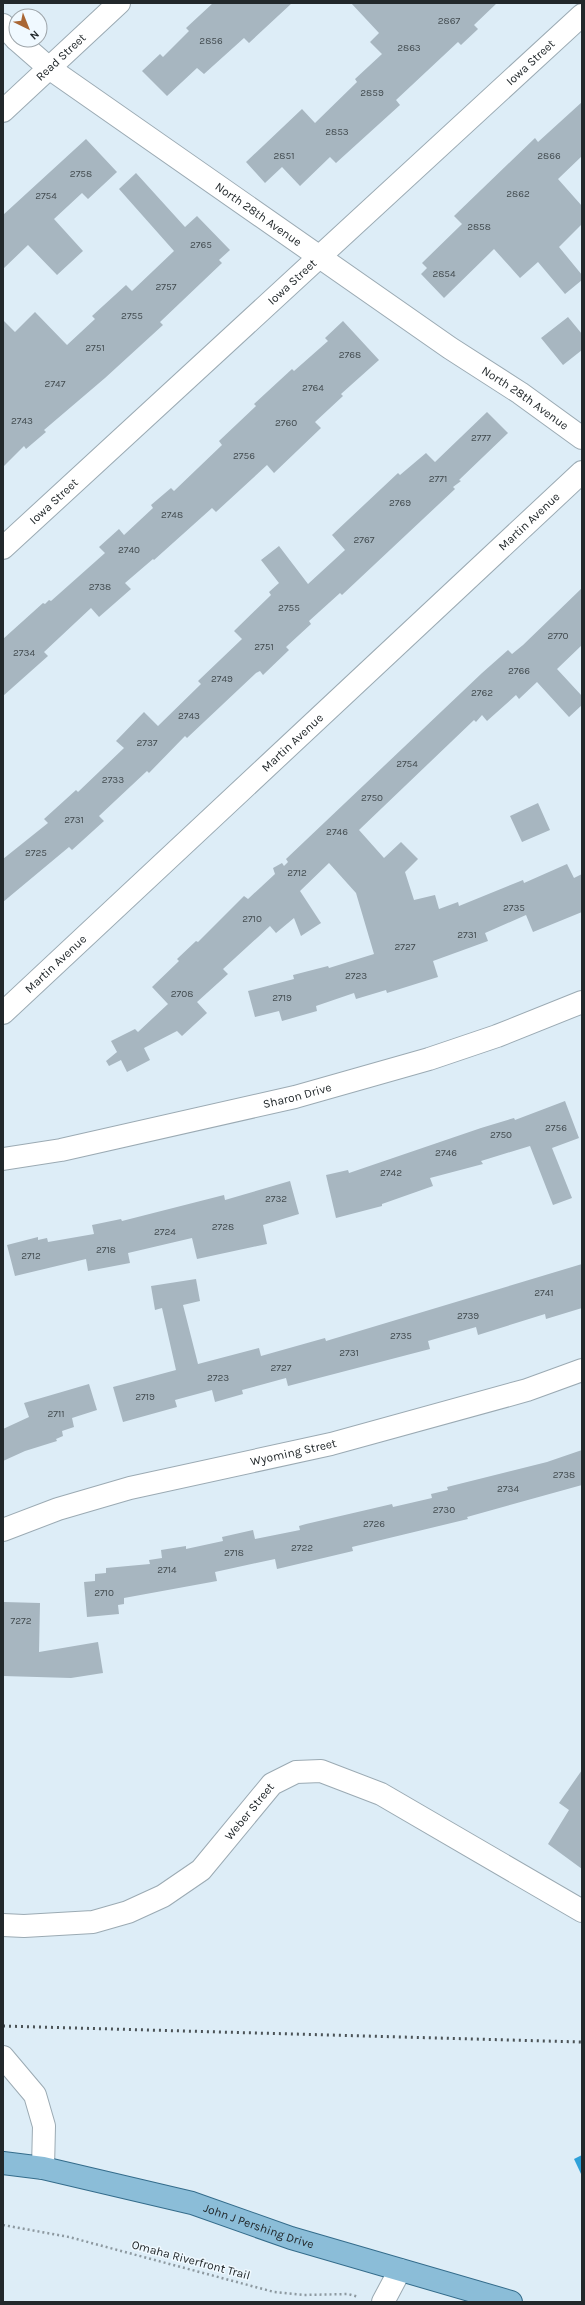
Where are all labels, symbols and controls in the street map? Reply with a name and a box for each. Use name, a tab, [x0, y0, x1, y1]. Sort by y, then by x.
north arrow	[8, 8, 48, 48]
house number: 2867	[438, 15, 460, 27]
text: N	[27, 28, 42, 42]
street label: Read Street	[33, 30, 89, 84]
house number: 2856	[199, 35, 223, 47]
street label: Iowa Street	[503, 36, 558, 88]
house number: 2863	[397, 42, 421, 54]
house number: 2859	[360, 87, 384, 99]
house number: 2853	[325, 126, 349, 138]
house number: 2851	[274, 150, 294, 162]
house number: 2866	[537, 150, 561, 162]
house number: 2758	[70, 168, 92, 180]
street label: North 28th Avenue	[213, 179, 304, 249]
house number: 2862	[506, 188, 530, 200]
house number: 2754	[35, 190, 57, 202]
house number: 2858	[467, 221, 491, 233]
house number: 2765	[190, 239, 212, 251]
street label: Iowa Street	[265, 256, 320, 308]
house number: 2854	[432, 268, 456, 280]
house number: 2757	[156, 281, 177, 293]
house number: 2755	[121, 310, 143, 322]
house number: 2751	[85, 342, 105, 354]
house number: 2768	[339, 349, 361, 361]
street label: North 28th Avenue	[479, 363, 571, 433]
house number: 2747	[45, 378, 66, 390]
house number: 2764	[302, 382, 324, 394]
house number: 2743	[11, 415, 33, 427]
house number: 2760	[275, 417, 297, 429]
house number: 2777	[471, 432, 491, 444]
house number: 2756	[233, 450, 255, 462]
house number: 2771	[429, 473, 447, 485]
street label: Iowa Street	[27, 475, 81, 527]
street label: Martin Avenue	[495, 489, 563, 553]
house number: 2769	[389, 497, 411, 509]
house number: 2748	[161, 509, 183, 521]
house number: 2767	[354, 534, 375, 546]
house number: 2740	[118, 544, 140, 556]
house number: 2738	[89, 581, 111, 593]
house number: 2755	[278, 602, 300, 614]
house number: 2770	[547, 630, 569, 642]
house number: 2751	[254, 641, 274, 653]
house number: 2734	[13, 647, 35, 659]
house number: 2766	[508, 665, 530, 677]
house number: 2749	[211, 673, 233, 685]
house number: 2762	[471, 687, 493, 699]
house number: 2743	[178, 710, 200, 722]
street label: Martin Avenue	[259, 711, 326, 775]
house number: 2737	[136, 737, 158, 749]
house number: 2754	[396, 758, 418, 770]
house number: 2733	[102, 774, 124, 786]
house number: 2750	[361, 792, 383, 804]
house number: 2731	[64, 814, 84, 826]
house number: 2746	[326, 826, 348, 838]
house number: 2725	[25, 847, 47, 859]
house number: 2712	[287, 867, 307, 879]
house number: 2735	[503, 902, 525, 914]
house number: 2710	[242, 913, 262, 925]
house number: 2731	[457, 929, 477, 941]
street label: Martin Avenue	[22, 932, 89, 996]
house number: 2727	[395, 941, 416, 953]
house number: 2723	[345, 970, 367, 982]
house number: 2708	[171, 988, 193, 1000]
house number: 2719	[272, 992, 292, 1004]
street label: Sharon Drive	[262, 1080, 333, 1111]
house number: 2756	[545, 1122, 567, 1134]
house number: 2750	[490, 1129, 512, 1141]
house number: 2746	[435, 1147, 457, 1159]
house number: 2742	[380, 1167, 402, 1179]
house number: 2732	[265, 1193, 287, 1205]
house number: 2728	[212, 1221, 234, 1233]
house number: 2724	[154, 1226, 176, 1238]
house number: 2718	[96, 1244, 116, 1256]
house number: 2712	[21, 1250, 41, 1262]
house number: 2741	[534, 1287, 554, 1299]
house number: 2739	[457, 1310, 479, 1322]
house number: 2735	[390, 1330, 412, 1342]
house number: 2731	[339, 1347, 359, 1359]
house number: 2727	[271, 1362, 292, 1374]
house number: 2723	[207, 1372, 229, 1384]
house number: 2719	[135, 1391, 155, 1403]
house number: 2711	[47, 1408, 65, 1420]
street label: Wyoming Street	[249, 1436, 338, 1468]
house number: 2738	[553, 1469, 575, 1481]
house number: 2734	[497, 1483, 519, 1495]
house number: 2730	[433, 1504, 455, 1516]
house number: 2726	[363, 1518, 385, 1530]
house number: 2722	[291, 1542, 313, 1554]
house number: 2718	[224, 1547, 244, 1559]
house number: 2714	[157, 1564, 177, 1576]
house number: 2710	[94, 1587, 114, 1599]
house number: 7272	[11, 1615, 32, 1627]
street label: Weber Street	[222, 1780, 277, 1843]
street label: John J Pershing Drive	[202, 2201, 316, 2251]
street label: Omaha Riverfront Trail	[130, 2237, 252, 2283]

